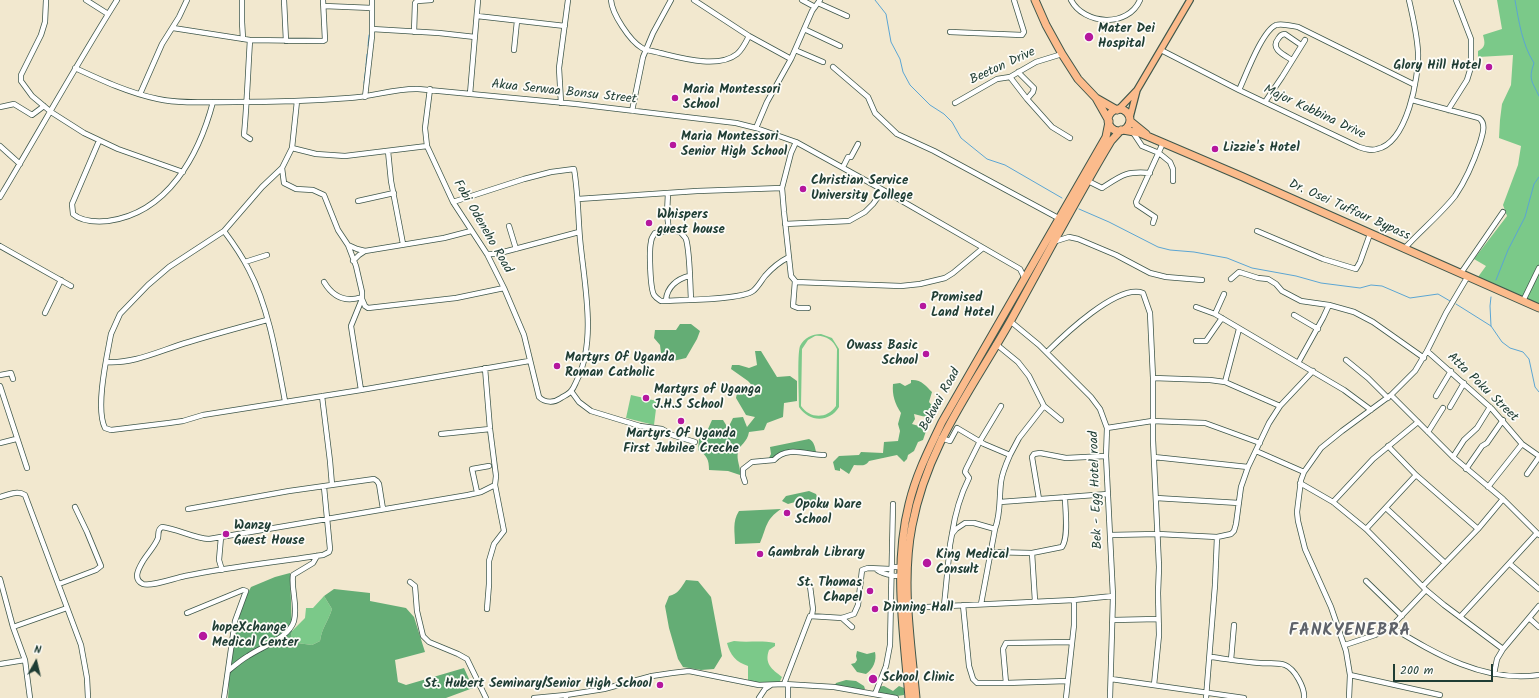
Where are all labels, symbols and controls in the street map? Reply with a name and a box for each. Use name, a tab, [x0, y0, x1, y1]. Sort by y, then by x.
place label: Mater Dei Hospital	[1098, 22, 1155, 53]
marker: Mater Dei Hospital	[1083, 31, 1095, 43]
street label: Beeton Drive	[968, 45, 1038, 89]
place label: Glory Hill Hotel	[1394, 59, 1481, 75]
marker: Glory Hill Hotel	[1484, 62, 1494, 72]
street label: Akua Serwaa Bonsu Street	[491, 78, 637, 108]
place label: Maria Montessori School	[683, 83, 780, 114]
street label: Major Kobbina Drive	[1261, 83, 1367, 143]
marker: Maria Montessori School	[670, 93, 680, 103]
place label: Maria Montessori Senior High School	[681, 130, 787, 161]
marker: Maria Montessori Senior High School	[668, 140, 678, 150]
place label: Lizzie's Hotel	[1223, 141, 1300, 157]
marker: Lizzie's Hotel	[1210, 144, 1220, 154]
place label: Christian Service University College	[811, 174, 913, 205]
street label: Dr. Osei Tuffour Bypass	[1286, 177, 1412, 245]
street label: Fobi Odeneho Road	[449, 178, 515, 276]
marker: Christian Service University College	[798, 184, 808, 194]
place label: Whispers guest house	[657, 208, 725, 239]
marker: Whispers guest house	[644, 218, 654, 228]
place label: Promised Land Hotel	[931, 291, 994, 322]
marker: Promised Land Hotel	[918, 301, 928, 311]
place label: Owass Basic School	[846, 339, 918, 370]
marker: Owass Basic School	[921, 349, 931, 359]
street label: Atta Poku Street	[1443, 350, 1521, 426]
place label: Martyrs Of Uganda Roman Catholic	[565, 351, 675, 382]
marker: Martyrs Of Uganda Roman Catholic	[552, 361, 562, 371]
street label: Bekwai Road	[917, 366, 965, 434]
place label: Martyrs of Uganga J.H.S School	[654, 383, 761, 414]
marker: Martyrs of Uganga J.H.S School	[641, 393, 651, 403]
marker: Martyrs Of Uganda First Jubilee Creche	[676, 416, 686, 426]
place label: Martyrs Of Uganda First Jubilee Creche	[623, 427, 739, 458]
street label: Bek - Egg Hotel road	[1087, 431, 1107, 549]
place label: Opoku Ware School	[795, 498, 862, 529]
marker: Opoku Ware School	[782, 508, 792, 518]
place label: Wanzy Guest House	[234, 519, 304, 550]
marker: Wanzy Guest House	[221, 529, 231, 539]
place label: Gambrah Library	[768, 546, 865, 562]
place label: King Medical Consult	[936, 548, 1009, 579]
marker: Gambrah Library	[755, 549, 765, 559]
marker: King Medical Consult	[921, 557, 933, 569]
place label: St. Thomas Chapel	[797, 576, 862, 607]
marker: St. Thomas Chapel	[865, 586, 875, 596]
place label: Dinning Hall	[883, 601, 953, 617]
marker: Dinning Hall	[870, 604, 880, 614]
place label: hopeXchange Medical Center	[212, 621, 298, 652]
district label: FANKYENEBRA	[1289, 622, 1411, 642]
marker: hopeXchange Medical Center	[197, 630, 209, 642]
text: N	[33, 641, 42, 660]
north arrow	[16, 642, 56, 682]
scale bar	[1395, 656, 1495, 682]
text: 200 m	[1400, 661, 1433, 680]
place label: School Clinic	[882, 671, 955, 687]
marker: School Clinic	[867, 673, 879, 685]
place label: St. Hubert Seminary/Senior High School	[424, 677, 652, 693]
marker: St. Hubert Seminary/Senior High School	[655, 680, 665, 690]

